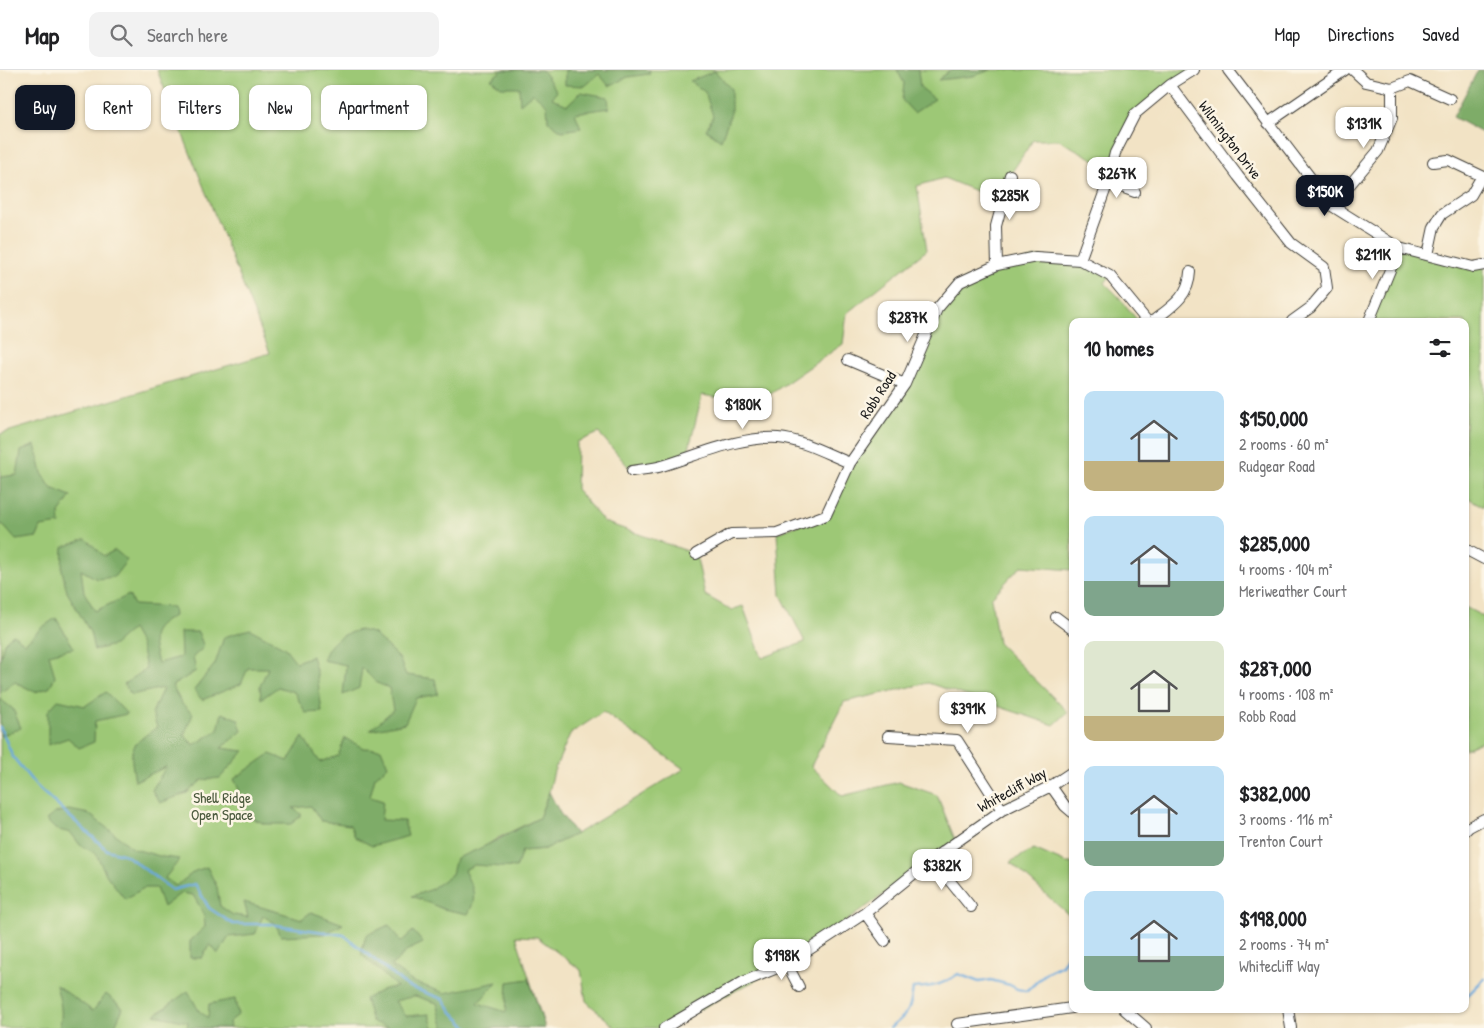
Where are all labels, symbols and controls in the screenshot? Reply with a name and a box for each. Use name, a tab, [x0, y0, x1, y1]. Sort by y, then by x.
search box	[89, 12, 439, 57]
text: Map	[25, 19, 59, 51]
icon: search	[107, 21, 135, 49]
text: Search here	[147, 22, 228, 48]
text: Map	[1275, 22, 1300, 47]
text: Directions	[1328, 22, 1394, 47]
text: Saved	[1422, 22, 1459, 47]
chip: Buy	[15, 85, 75, 130]
chip: Rent	[85, 85, 151, 130]
chip: Filters	[161, 85, 239, 130]
chip: New	[249, 85, 311, 130]
chip: Apartment	[321, 85, 427, 130]
street label: Wilmington Drive	[1194, 96, 1267, 183]
pin: $131K	[1329, 106, 1399, 149]
text: $131K	[1346, 112, 1382, 134]
pin: $267K	[1082, 156, 1152, 199]
text: $267K	[1098, 162, 1136, 184]
pin: $150K	[1290, 174, 1360, 217]
pin: $285K	[975, 178, 1045, 221]
text: $150K	[1307, 180, 1343, 202]
text: $285K	[991, 184, 1029, 206]
pin: $211K	[1338, 238, 1408, 280]
text: $211K	[1355, 243, 1391, 265]
pin: $287K	[873, 300, 943, 343]
text: $287K	[889, 306, 927, 328]
text: 10 homes	[1084, 334, 1154, 363]
icon: filters	[1426, 334, 1454, 362]
street label: Robb Road	[854, 367, 901, 423]
pin: $180K	[708, 388, 778, 430]
text: $180K	[725, 393, 761, 415]
text: $150,000	[1239, 404, 1308, 433]
icon: home	[1124, 411, 1184, 471]
text: 2 rooms · 60 m²	[1239, 433, 1329, 455]
text: Rudgear Road	[1239, 455, 1315, 477]
text: $285,000	[1239, 529, 1310, 558]
icon: home	[1124, 536, 1184, 596]
text: 4 rooms · 104 m²	[1239, 558, 1333, 580]
text: Meriweather Court	[1239, 580, 1346, 602]
text: $287,000	[1239, 654, 1311, 683]
icon: home	[1124, 661, 1184, 721]
text: 4 rooms · 108 m²	[1239, 683, 1333, 705]
pin: $391K	[933, 692, 1003, 734]
text: $391K	[950, 697, 986, 719]
text: Robb Road	[1239, 705, 1296, 727]
street label: Whitecliff Way	[973, 762, 1050, 817]
text: $382,000	[1239, 779, 1310, 808]
icon: home	[1124, 786, 1184, 846]
park label: Shell Ridge Open Space	[191, 787, 253, 825]
text: 3 rooms · 116 m²	[1239, 808, 1333, 830]
text: Trenton Court	[1239, 830, 1322, 852]
pin: $382K	[907, 848, 977, 891]
text: $382K	[923, 854, 961, 876]
text: $198,000	[1239, 904, 1307, 933]
icon: home	[1124, 911, 1184, 971]
text: 2 rooms · 74 m²	[1239, 933, 1329, 955]
pin: $198K	[747, 938, 817, 981]
text: $198K	[764, 944, 800, 966]
text: Whitecliff Way	[1239, 955, 1320, 977]

